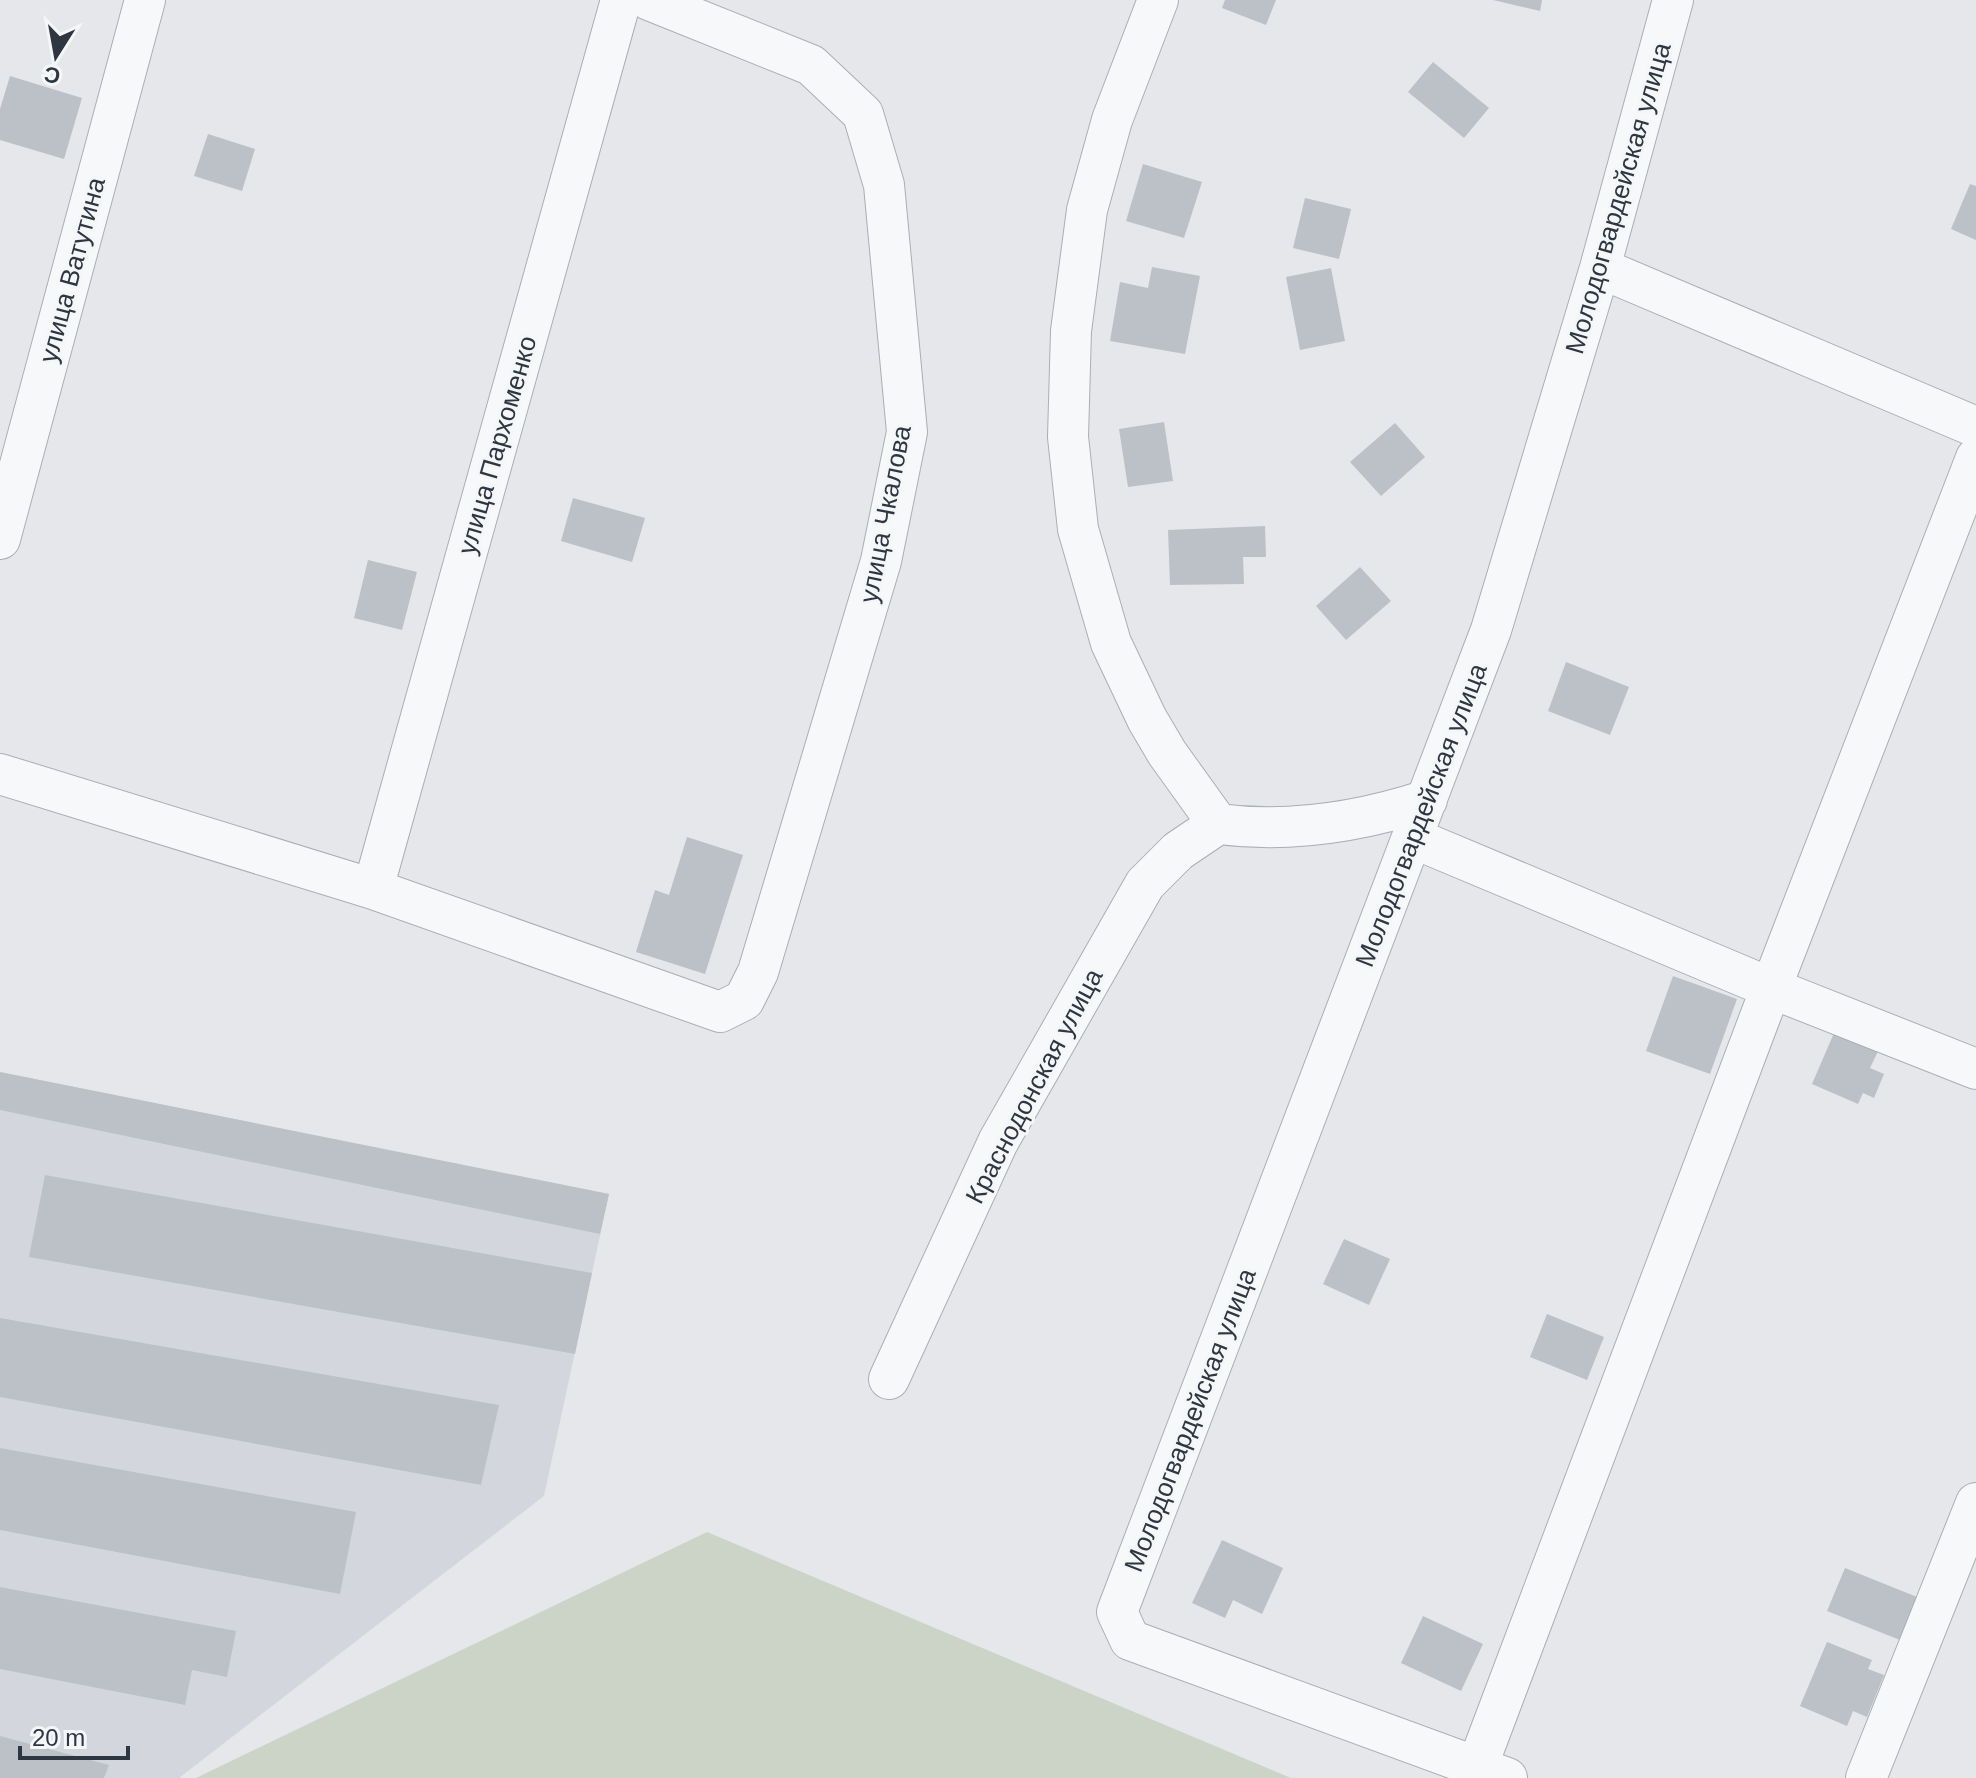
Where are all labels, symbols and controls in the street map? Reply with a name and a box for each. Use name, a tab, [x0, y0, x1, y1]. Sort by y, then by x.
north arrow	[16, 16, 96, 96]
street label: Молодогвардейская улица	[1559, 38, 1677, 357]
text: С	[42, 61, 62, 89]
street label: улица Ватутина	[33, 174, 111, 366]
street label: улица Пархоменко	[451, 332, 543, 558]
street label: улица Чкалова	[853, 422, 917, 605]
street label: Молодогвардейская улица	[1349, 659, 1493, 971]
street label: Краснодонская улица	[959, 963, 1109, 1208]
street label: Молодогвардейская улица	[1118, 1264, 1262, 1576]
scale bar	[20, 1710, 128, 1760]
text: 20 m	[32, 1724, 85, 1751]

